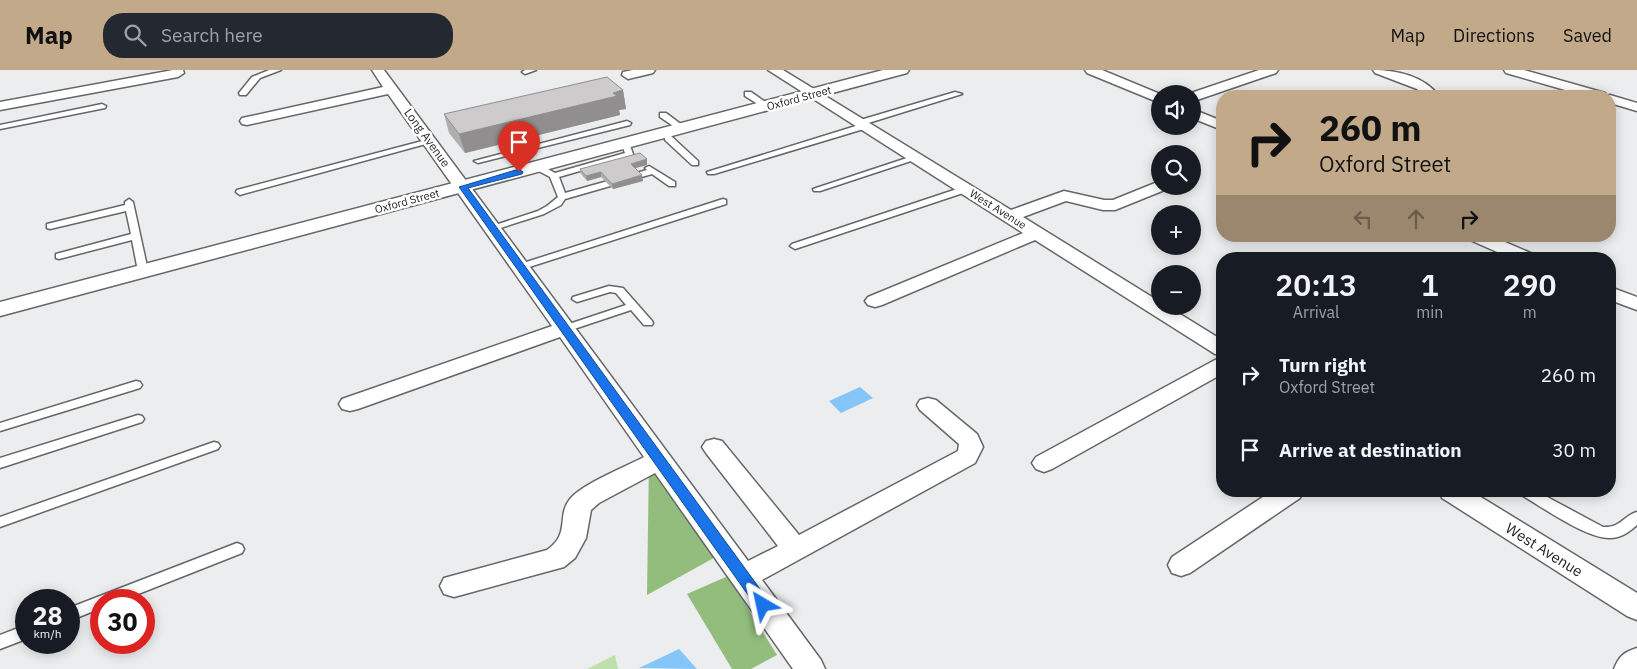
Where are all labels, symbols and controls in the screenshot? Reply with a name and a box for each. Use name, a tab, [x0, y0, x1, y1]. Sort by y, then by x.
search box	[103, 13, 453, 58]
text: Map	[25, 19, 73, 51]
icon: search	[121, 21, 149, 49]
text: Search here	[161, 23, 263, 47]
text: Map	[1390, 24, 1425, 47]
text: Directions	[1453, 24, 1535, 47]
text: Saved	[1563, 24, 1612, 47]
street label: Oxford Street	[765, 83, 833, 113]
map controls	[1151, 85, 1201, 315]
button: sound	[1151, 85, 1201, 135]
text: 260 m	[1319, 105, 1422, 151]
street label: Long Avenue	[401, 106, 454, 170]
icon: right	[1236, 110, 1301, 175]
pin	[498, 121, 540, 172]
icon: arrive	[505, 128, 533, 156]
button: search	[1151, 145, 1201, 195]
text: Oxford Street	[1319, 149, 1451, 178]
street label: Oxford Street	[373, 186, 441, 216]
street label: West Avenue	[967, 186, 1029, 232]
button: +	[1151, 205, 1201, 255]
icon: left	[1349, 205, 1377, 233]
icon: ahead	[1402, 205, 1430, 233]
icon: right	[1455, 205, 1483, 233]
button: −	[1151, 265, 1201, 315]
text: 20:13	[1275, 265, 1357, 304]
text: 1	[1421, 265, 1439, 304]
text: 290	[1503, 265, 1557, 304]
text: Arrival	[1293, 302, 1339, 322]
text: min	[1416, 302, 1443, 322]
text: m	[1523, 302, 1537, 322]
text: Turn right	[1279, 353, 1366, 377]
icon: right	[1236, 361, 1264, 389]
text: 260 m	[1541, 363, 1596, 387]
text: Oxford Street	[1279, 377, 1375, 397]
icon: arrive	[1236, 436, 1264, 464]
text: Arrive at destination	[1279, 438, 1462, 462]
text: 30 m	[1552, 438, 1596, 462]
street label: West Avenue	[1502, 518, 1586, 581]
position arrow	[736, 578, 788, 630]
speed limit sign: 30	[90, 589, 155, 654]
text: 28	[32, 599, 63, 632]
text: km/h	[33, 626, 62, 641]

